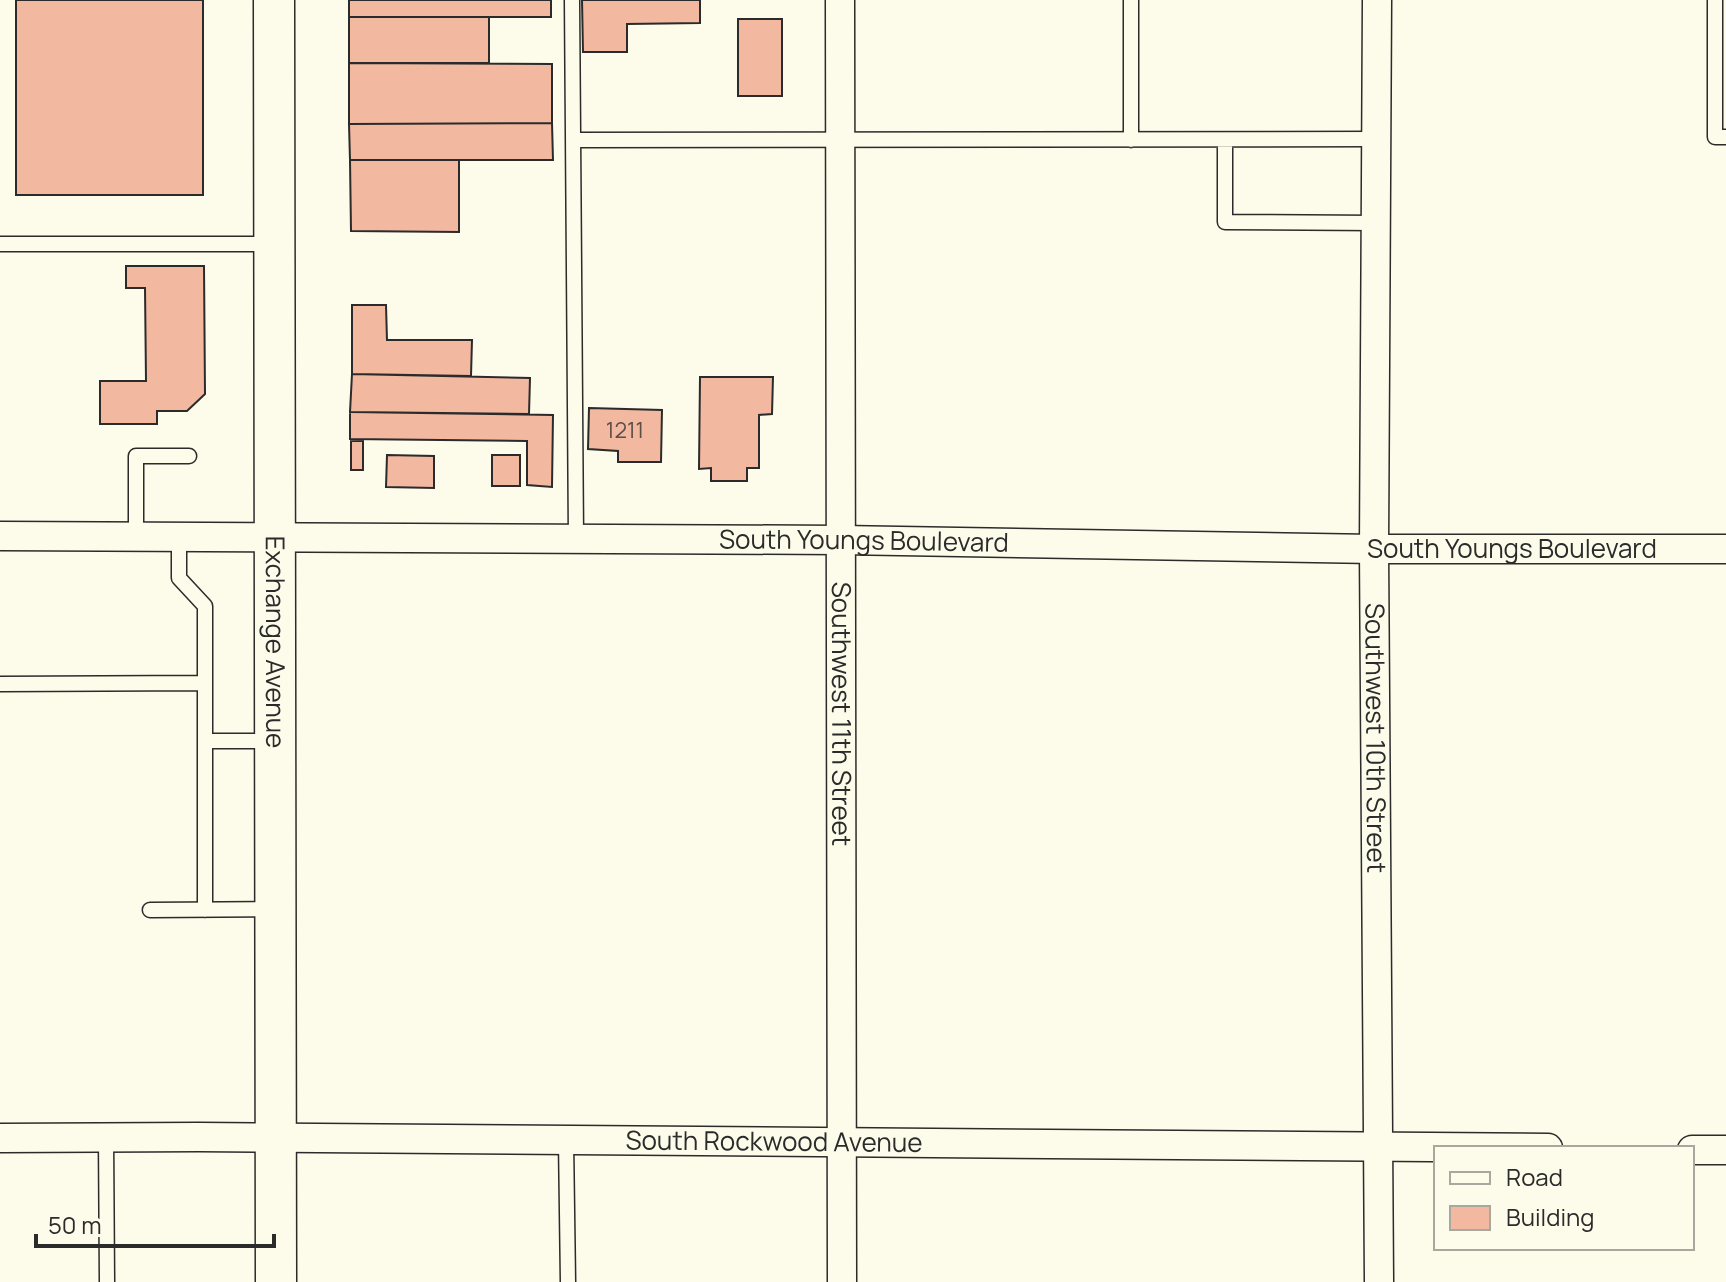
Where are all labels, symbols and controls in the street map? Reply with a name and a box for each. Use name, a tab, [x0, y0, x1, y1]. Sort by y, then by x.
house number: 1211	[606, 415, 644, 445]
street label: South Youngs Boulevard	[719, 520, 1009, 560]
street label: South Youngs Boulevard	[1367, 530, 1657, 566]
street label: Exchange Avenue	[258, 536, 294, 748]
street label: Southwest 11th Street	[824, 582, 860, 846]
street label: Southwest 10th Street	[1357, 603, 1395, 873]
street label: South Rockwood Avenue	[625, 1121, 923, 1160]
legend	[1434, 1146, 1694, 1250]
text: Road	[1506, 1160, 1563, 1193]
scale bar	[36, 1198, 274, 1248]
text: Building	[1506, 1200, 1594, 1233]
text: 50 m	[48, 1208, 102, 1241]

